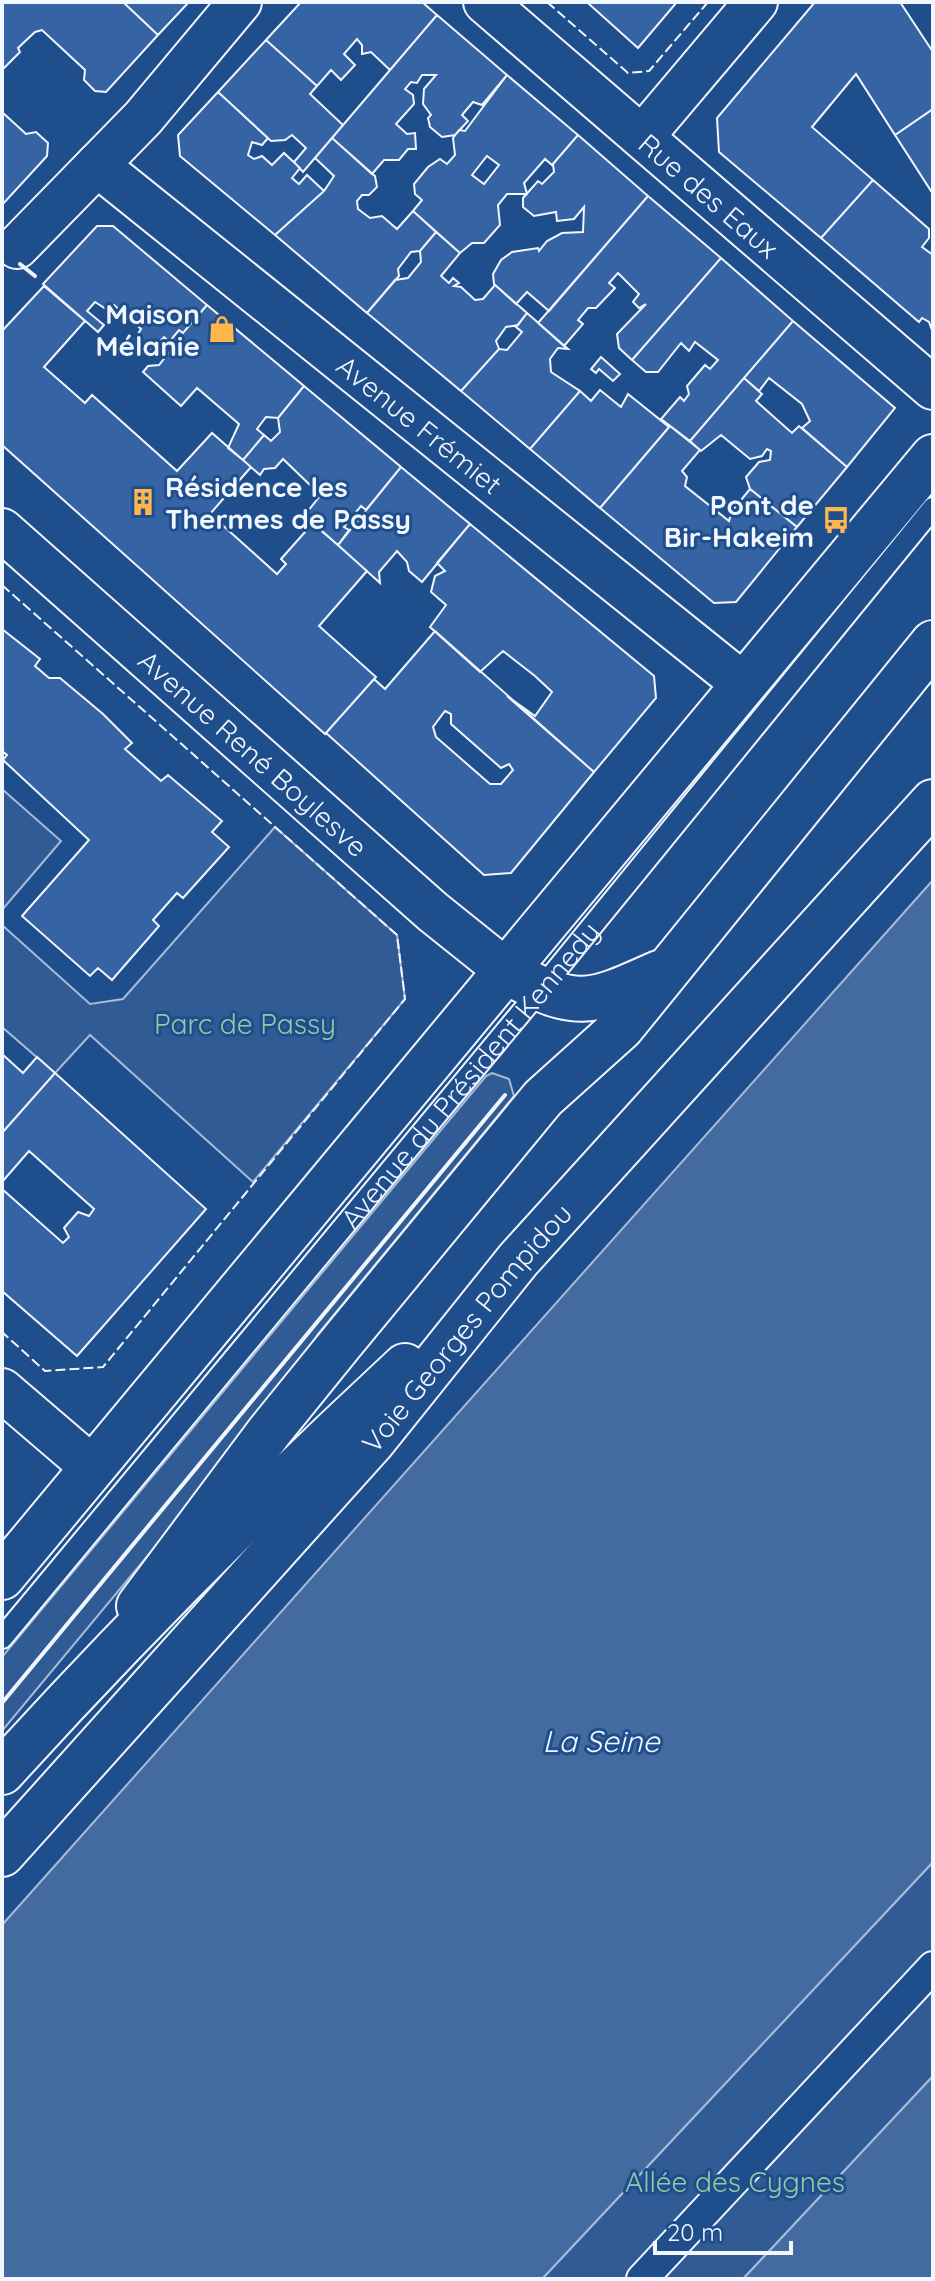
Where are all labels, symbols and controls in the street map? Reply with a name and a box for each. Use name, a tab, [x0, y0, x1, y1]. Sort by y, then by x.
street label: Rue des Eaux	[632, 125, 786, 265]
place label: Maison Mélanie	[96, 296, 200, 363]
shop icon: Maison Mélanie	[207, 314, 237, 344]
street label: Avenue Frémiet	[330, 347, 509, 501]
place label: Résidence les Thermes de Passy	[165, 469, 411, 536]
building icon: Résidence les Thermes de Passy	[128, 487, 158, 517]
place label: Pont de Bir-Hakeim	[664, 487, 814, 554]
bus stop icon: Pont de Bir-Hakeim	[821, 505, 851, 535]
street label: Avenue René Boylesve	[132, 642, 375, 864]
street label: Avenue du Président Kennedy	[332, 914, 606, 1235]
park label: Parc de Passy	[154, 1006, 336, 1041]
street label: Voie Georges Pompidou	[354, 1196, 579, 1460]
water label: La Seine	[543, 1722, 660, 1760]
park label: Allée des Cygnes	[625, 2164, 845, 2199]
scale bar	[655, 2205, 791, 2255]
text: 20 m	[667, 2217, 723, 2247]

